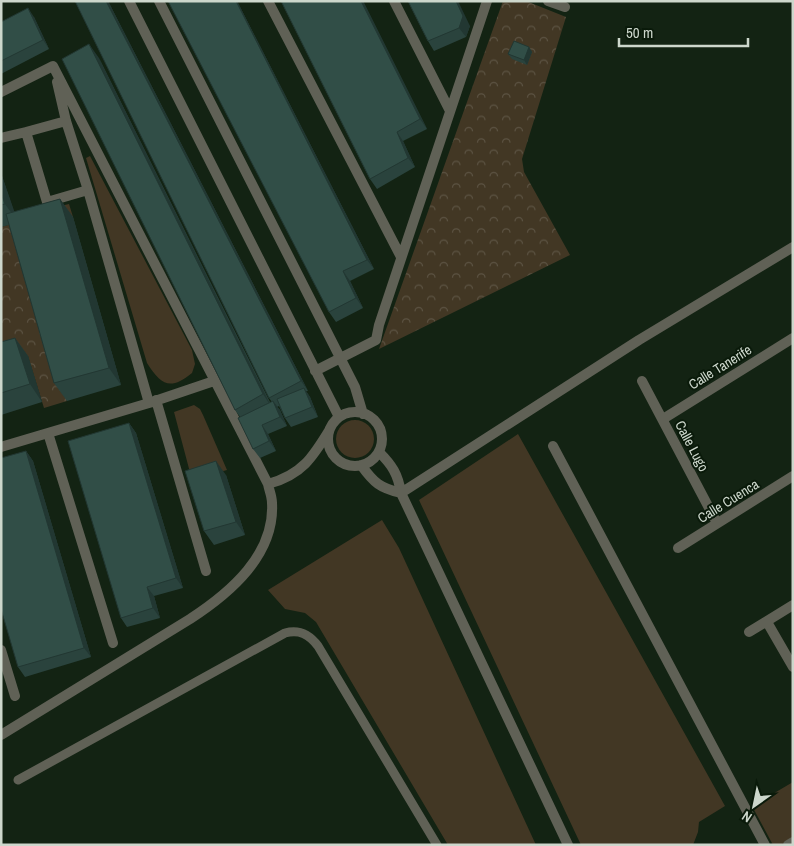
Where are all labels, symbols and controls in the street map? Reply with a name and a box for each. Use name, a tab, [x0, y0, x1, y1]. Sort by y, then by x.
scale bar	[619, 15, 748, 47]
text: 50 m	[626, 22, 653, 43]
street label: Calle Tanerife	[685, 341, 755, 393]
street label: Calle Lugo	[671, 418, 713, 474]
street label: Calle Cuenca	[694, 475, 763, 527]
north arrow	[729, 781, 779, 831]
text: N	[739, 807, 755, 827]

